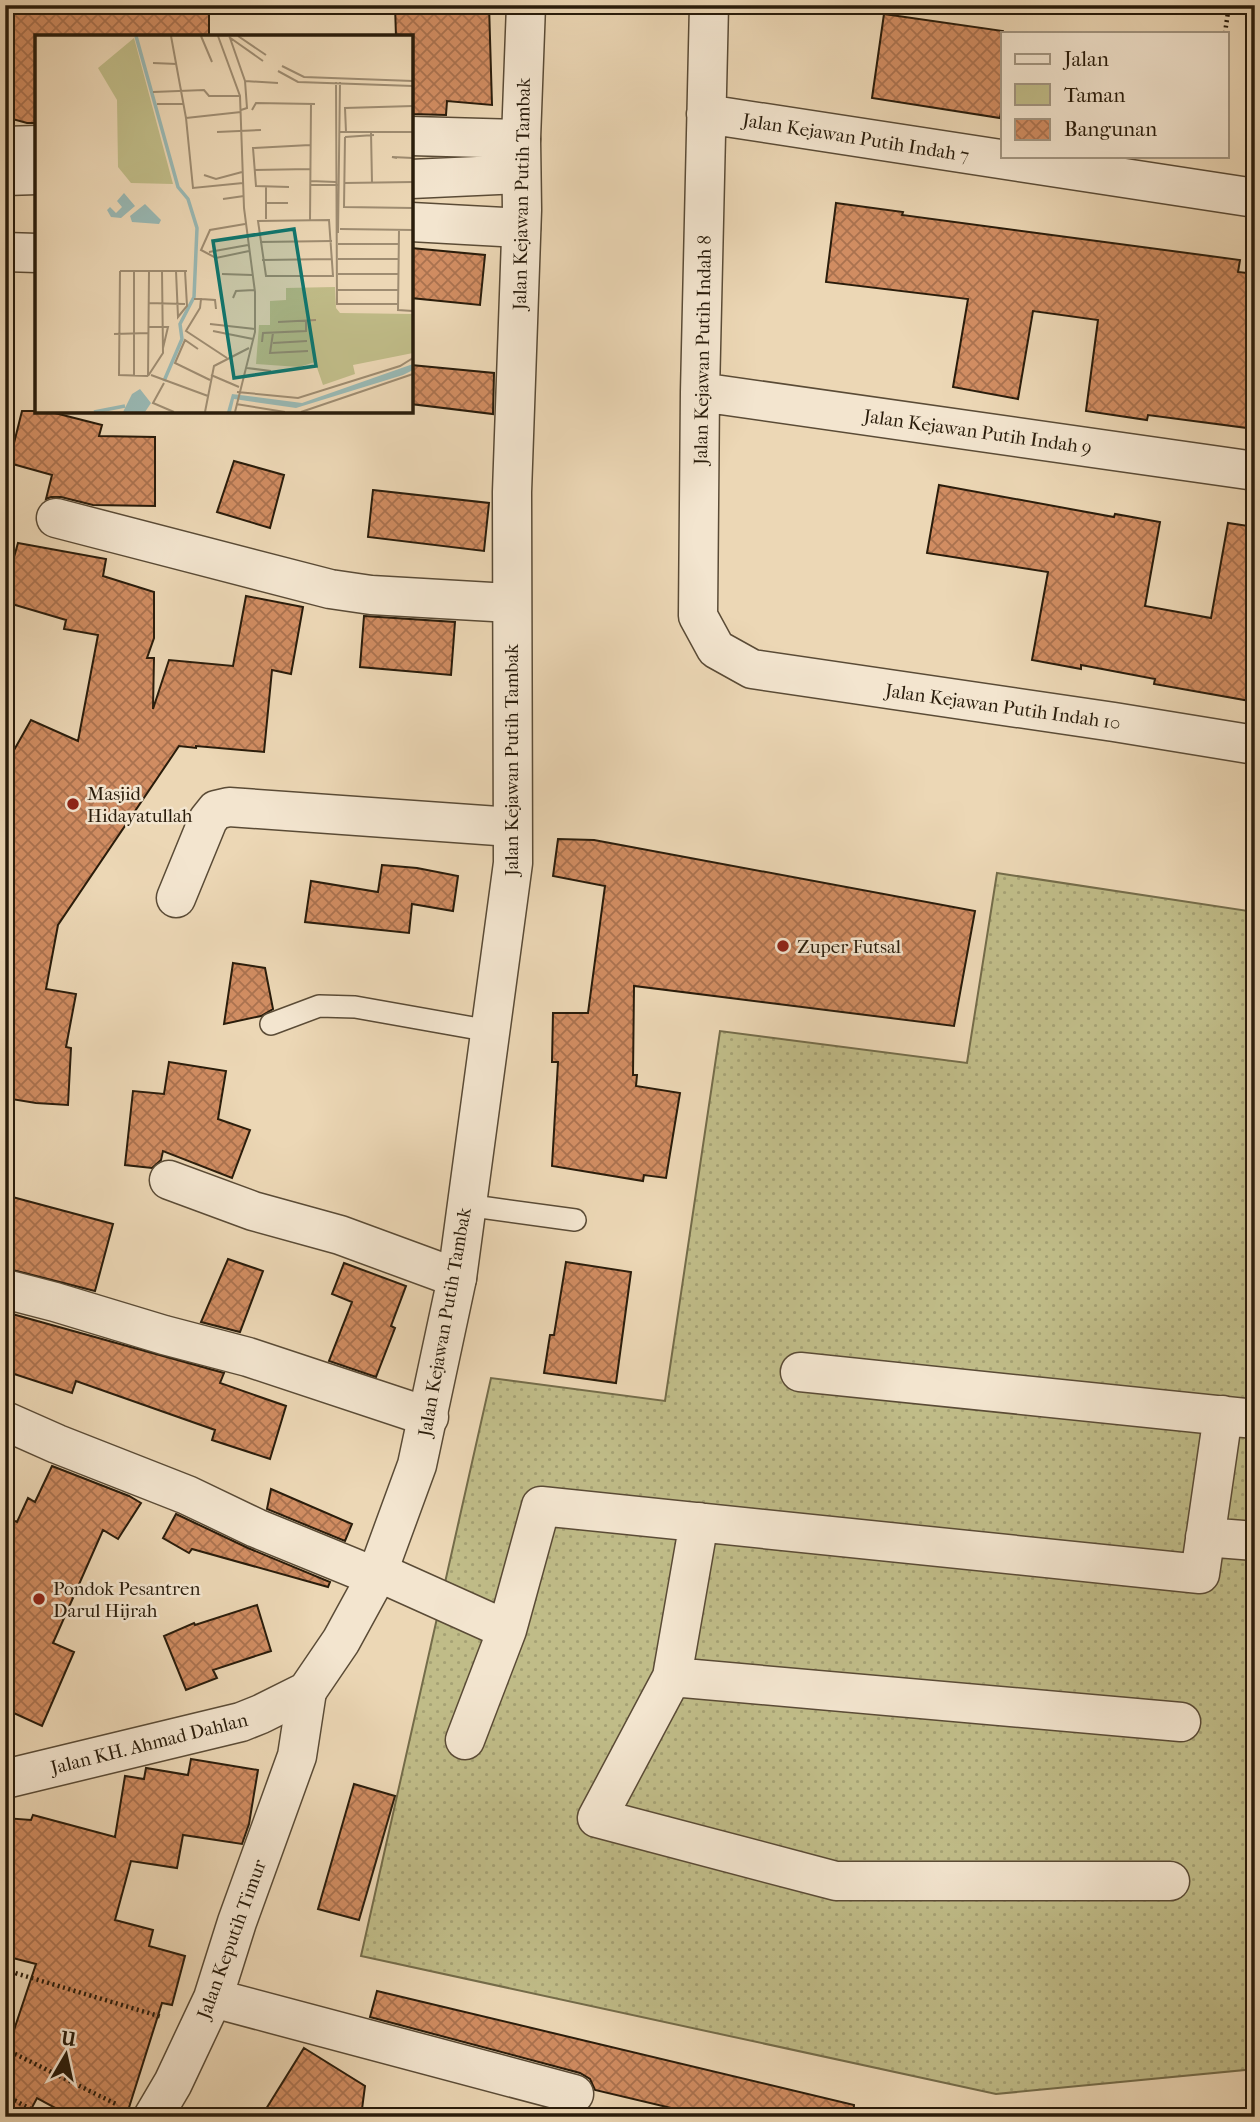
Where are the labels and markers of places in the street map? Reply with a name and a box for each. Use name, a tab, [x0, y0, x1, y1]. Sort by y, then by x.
place label: Masjid Hidayatullah	[87, 783, 193, 827]
marker: Masjid Hidayatullah	[65, 796, 81, 812]
place label: Zuper Futsal	[797, 936, 901, 958]
marker: Zuper Futsal	[775, 938, 791, 954]
place label: Pondok Pesantren Darul Hijrah	[53, 1578, 201, 1622]
marker: Pondok Pesantren Darul Hijrah	[31, 1591, 47, 1607]

